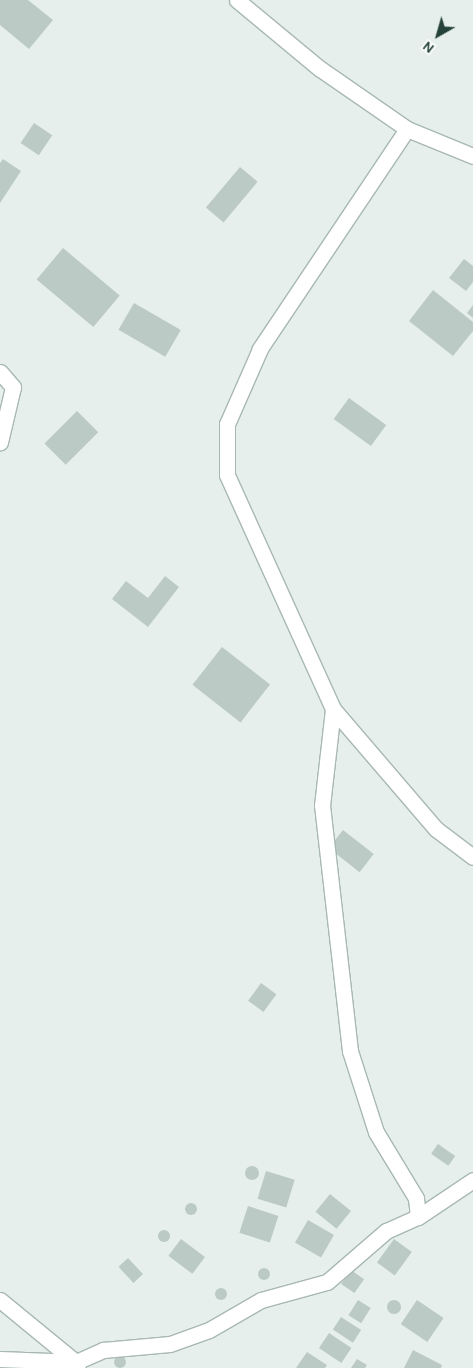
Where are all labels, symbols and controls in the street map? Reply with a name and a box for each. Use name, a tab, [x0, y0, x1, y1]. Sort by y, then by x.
north arrow	[413, 10, 463, 60]
text: N	[419, 37, 438, 57]

